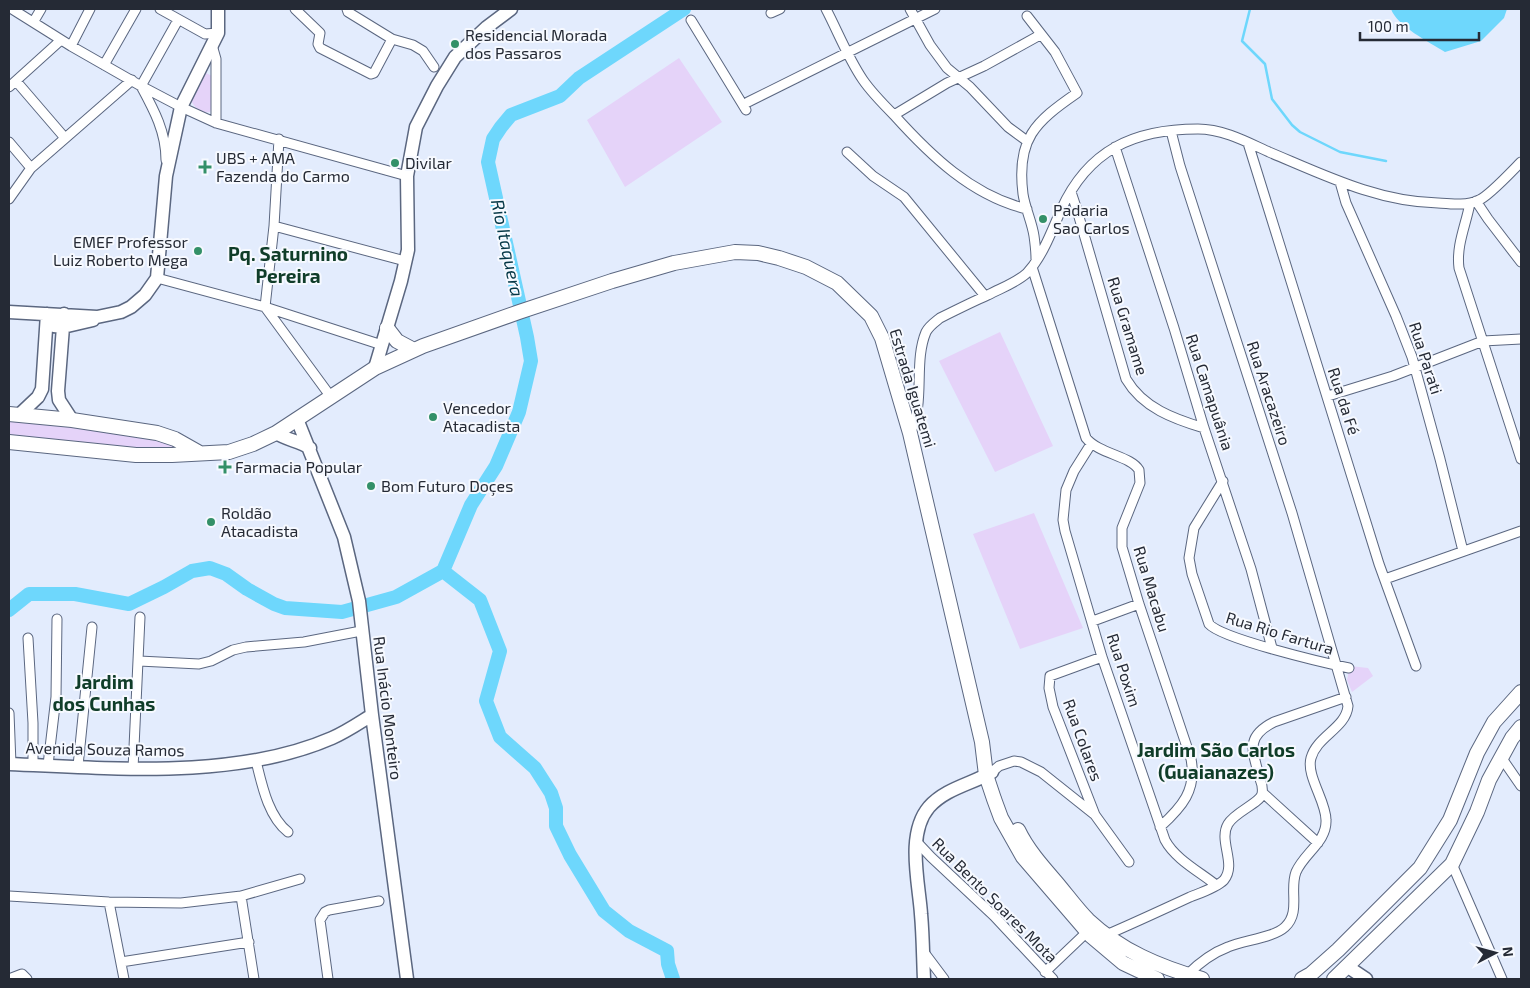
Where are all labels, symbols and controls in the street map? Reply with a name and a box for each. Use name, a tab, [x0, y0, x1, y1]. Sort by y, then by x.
scale bar	[1360, 10, 1479, 42]
text: 100 m	[1368, 17, 1409, 35]
place label: Residencial Morada dos Passaros	[465, 25, 607, 62]
marker: Residencial Morada dos Passaros	[449, 38, 461, 50]
place label: UBS + AMA Fazenda do Carmo	[216, 148, 350, 185]
place label: Divilar	[405, 153, 453, 172]
marker: Divilar	[389, 157, 401, 169]
marker: UBS + AMA Fazenda do Carmo	[198, 160, 212, 174]
water label: Rio Itaquera	[487, 197, 529, 298]
place label: Padaria Sao Carlos	[1053, 200, 1130, 237]
marker: Padaria Sao Carlos	[1037, 213, 1049, 225]
place label: EMEF Professor Luiz Roberto Mega	[53, 232, 189, 269]
district label: Pq. Saturnino Pereira	[228, 242, 348, 287]
marker: EMEF Professor Luiz Roberto Mega	[192, 245, 204, 257]
street label: Rua Gramame	[1104, 274, 1152, 377]
street label: Rua Parati	[1406, 319, 1447, 396]
street label: Estrada Iguatemi	[886, 326, 941, 450]
street label: Rua Camapuânia	[1183, 331, 1238, 452]
street label: Rua Aracazeiro	[1244, 338, 1295, 447]
street label: Rua da Fé	[1325, 365, 1364, 437]
place label: Vencedor Atacadista	[443, 398, 520, 435]
marker: Vencedor Atacadista	[427, 411, 439, 423]
place label: Farmacia Popular	[235, 457, 363, 476]
marker: Farmacia Popular	[219, 461, 231, 473]
place label: Bom Futuro Doçes	[381, 476, 513, 496]
marker: Bom Futuro Doçes	[365, 480, 377, 492]
place label: Roldão Atacadista	[221, 503, 298, 540]
marker: Roldão Atacadista	[205, 516, 217, 528]
street label: Rua Macabu	[1130, 544, 1175, 634]
street label: Rua Rio Fartura	[1224, 607, 1336, 658]
street label: Rua Poxim	[1104, 631, 1145, 709]
street label: Rua Inácio Monteiro	[370, 635, 407, 781]
district label: Jardim dos Cunhas	[53, 670, 155, 715]
street label: Rua Colares	[1060, 696, 1107, 784]
street label: Avenida Souza Ramos	[25, 738, 185, 759]
district label: Jardim São Carlos (Guaianazes)	[1137, 738, 1295, 783]
street label: Rua Bento Soares Mota	[929, 833, 1062, 966]
north arrow	[1470, 928, 1520, 978]
text: N	[1499, 946, 1517, 958]

